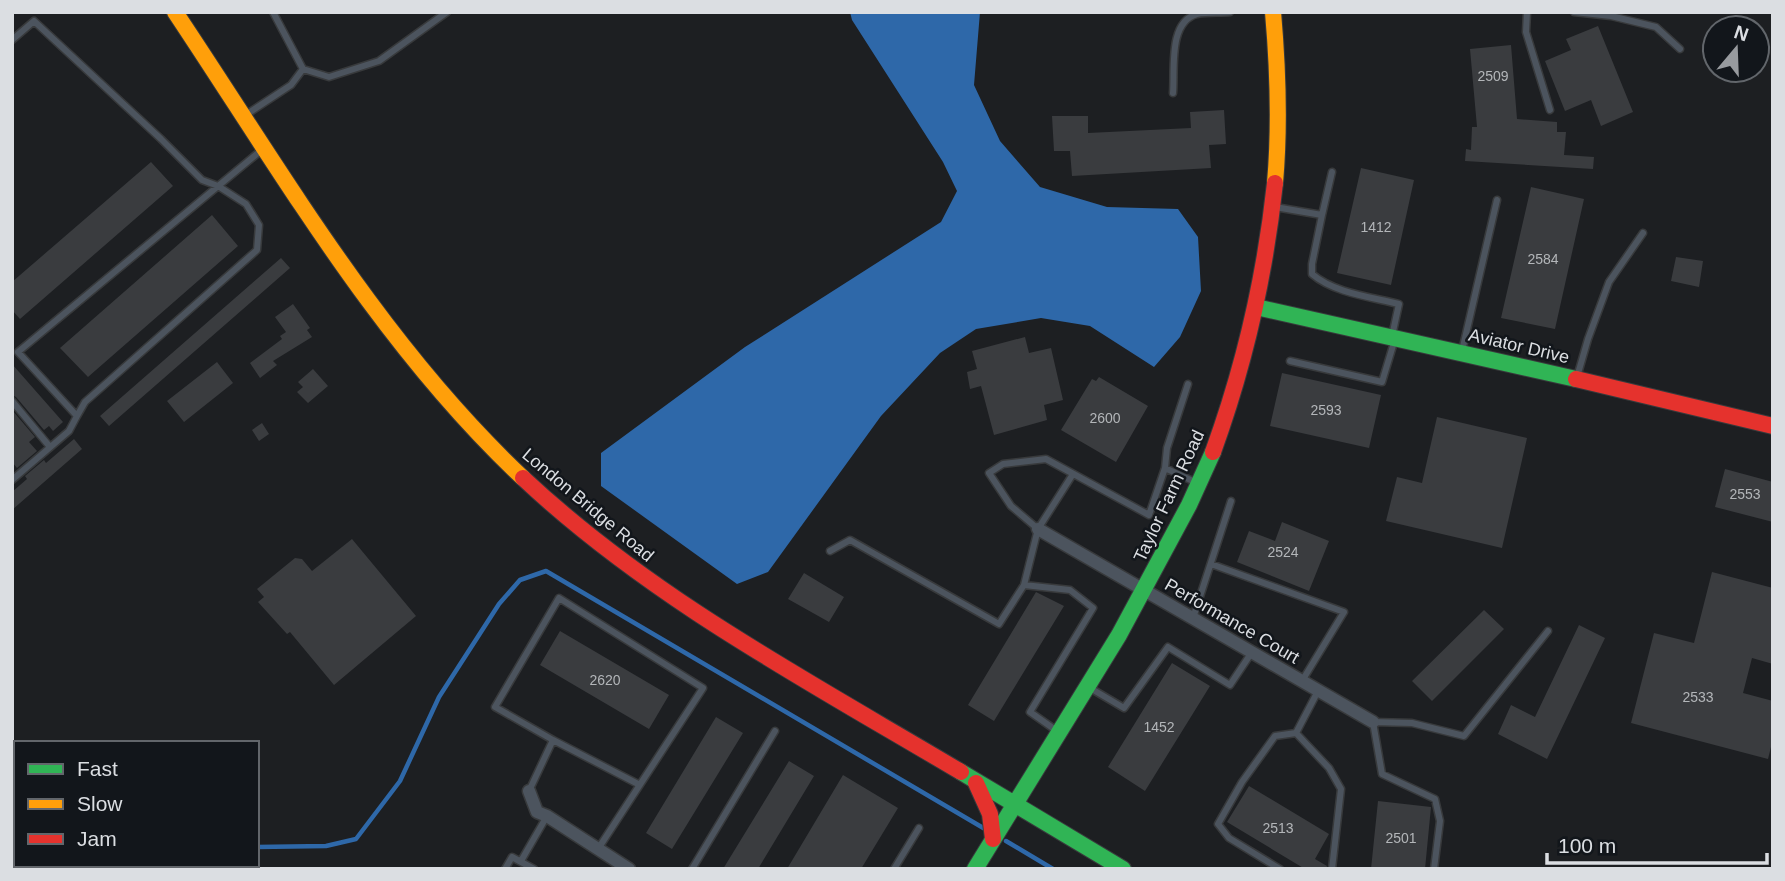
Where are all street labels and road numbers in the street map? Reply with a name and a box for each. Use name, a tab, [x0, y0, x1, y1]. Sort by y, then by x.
street label: Aviator Drive	[1467, 325, 1571, 367]
street label: Taylor Farm Road	[1130, 427, 1208, 565]
street label: London Bridge Road	[518, 444, 658, 566]
street label: Performance Court	[1161, 574, 1303, 668]

